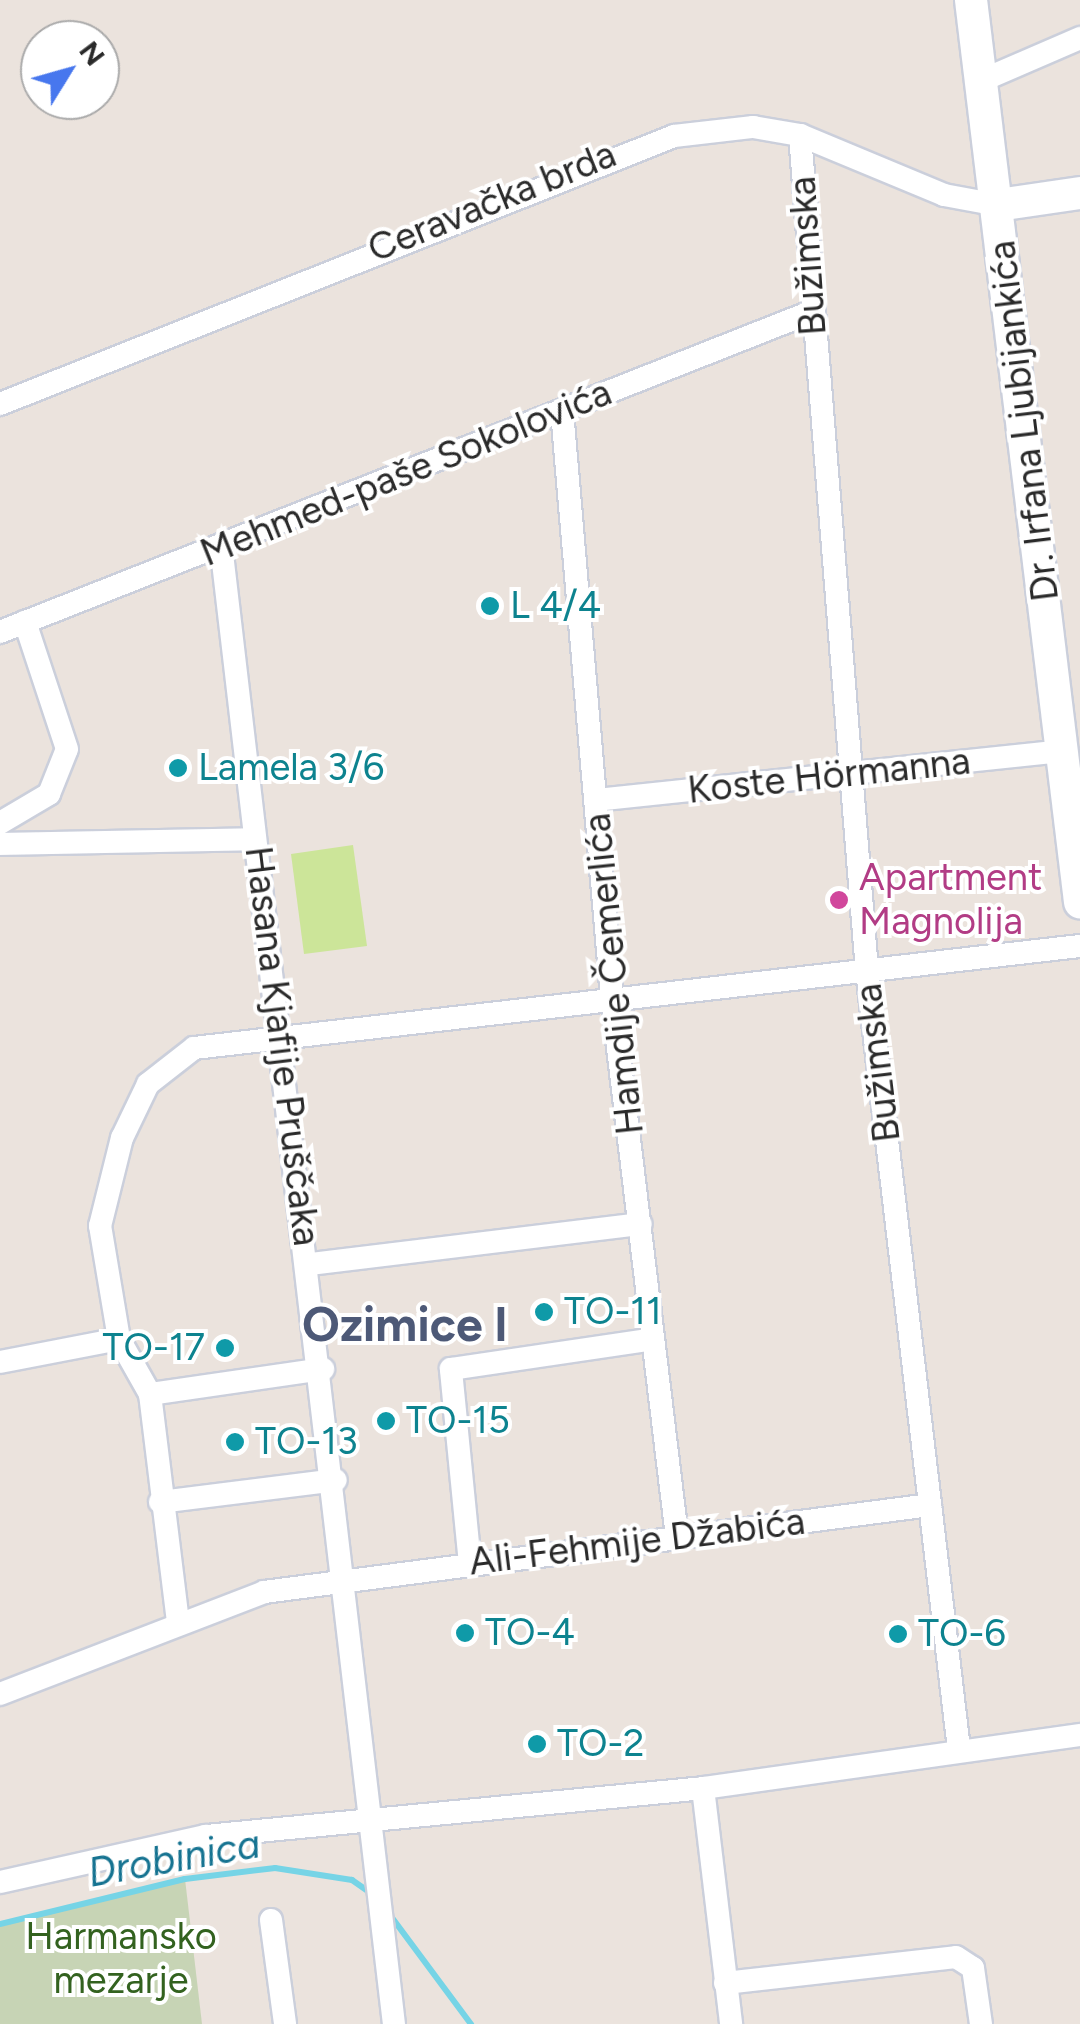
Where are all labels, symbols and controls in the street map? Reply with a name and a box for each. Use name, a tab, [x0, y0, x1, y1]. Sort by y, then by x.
north arrow	[20, 20, 120, 120]
text: N	[72, 34, 112, 72]
street label: Ceravačka brda	[362, 132, 622, 272]
street label: Bužimska	[780, 175, 836, 337]
street label: Dr. Irfana Ljubijankića	[979, 238, 1069, 604]
street label: Mehmed-paše Sokolovića	[194, 370, 618, 576]
place label: L 4/4	[510, 583, 601, 629]
marker: L 4/4	[479, 595, 501, 617]
street label: Koste Hörmanna	[685, 738, 973, 814]
place label: Lamela 3/6	[198, 745, 384, 791]
marker: Lamela 3/6	[167, 757, 189, 779]
street label: Hamdije Čemerlića	[574, 811, 654, 1137]
street label: Hasana Kjafije Pruščaka	[235, 844, 329, 1248]
place label: Apartment Magnolija	[859, 855, 1042, 944]
marker: Apartment Magnolija	[828, 889, 850, 911]
street label: Bužimska	[846, 981, 910, 1145]
place label: TO-11	[564, 1289, 662, 1335]
district label: Ozimice I	[302, 1296, 508, 1354]
marker: TO-11	[533, 1301, 555, 1323]
place label: TO-17	[103, 1325, 205, 1371]
marker: TO-17	[214, 1337, 236, 1359]
place label: TO-15	[406, 1398, 510, 1444]
marker: TO-15	[375, 1410, 397, 1432]
place label: TO-13	[255, 1419, 358, 1465]
marker: TO-13	[224, 1431, 246, 1453]
street label: Ali-Fehmije Džabića	[467, 1499, 807, 1585]
place label: TO-4	[485, 1610, 575, 1656]
place label: TO-6	[918, 1611, 1006, 1657]
marker: TO-4	[454, 1622, 476, 1644]
marker: TO-6	[887, 1623, 909, 1645]
place label: TO-2	[557, 1721, 645, 1767]
marker: TO-2	[526, 1733, 548, 1755]
water label: Drobinica	[84, 1819, 264, 1897]
park label: Harmansko mezarje	[25, 1914, 217, 2004]

